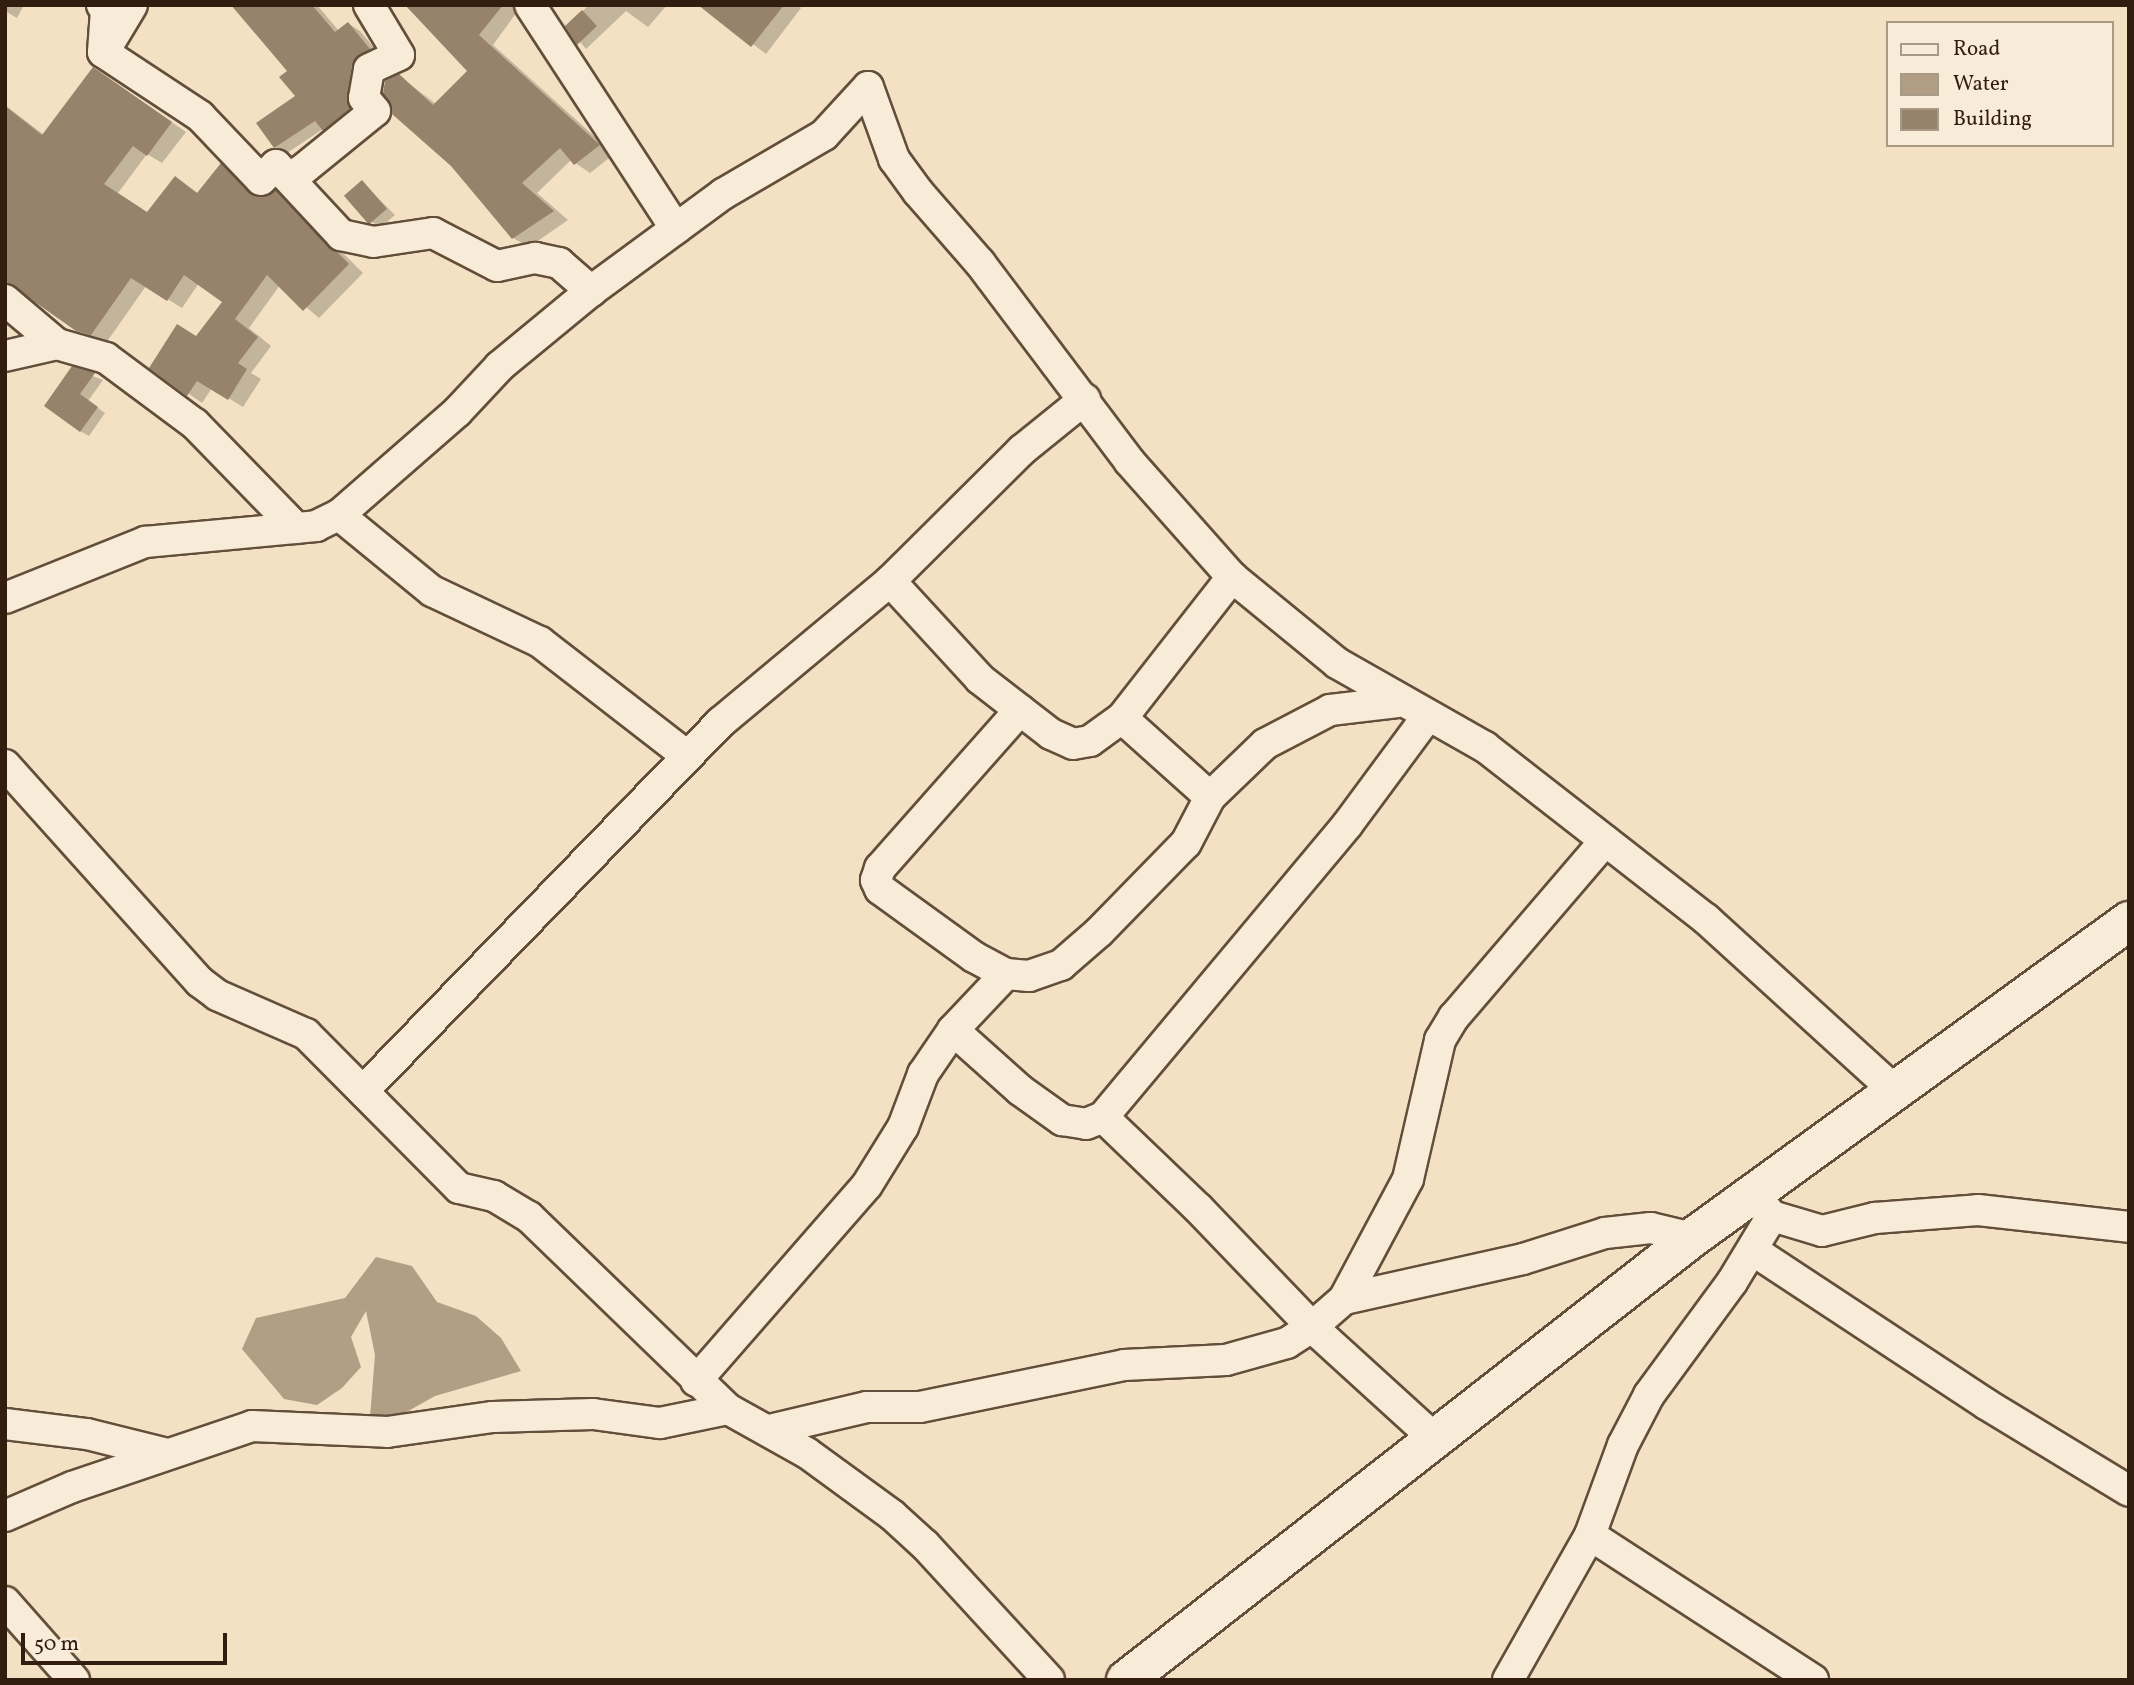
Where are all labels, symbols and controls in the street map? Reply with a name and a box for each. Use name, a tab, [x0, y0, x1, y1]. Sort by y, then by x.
legend	[1885, 21, 2113, 147]
text: Road	[1953, 35, 2000, 64]
text: Water	[1953, 70, 2009, 99]
text: Building	[1953, 105, 2032, 134]
scale bar	[24, 1618, 231, 1662]
text: 50 m	[34, 1630, 79, 1659]

